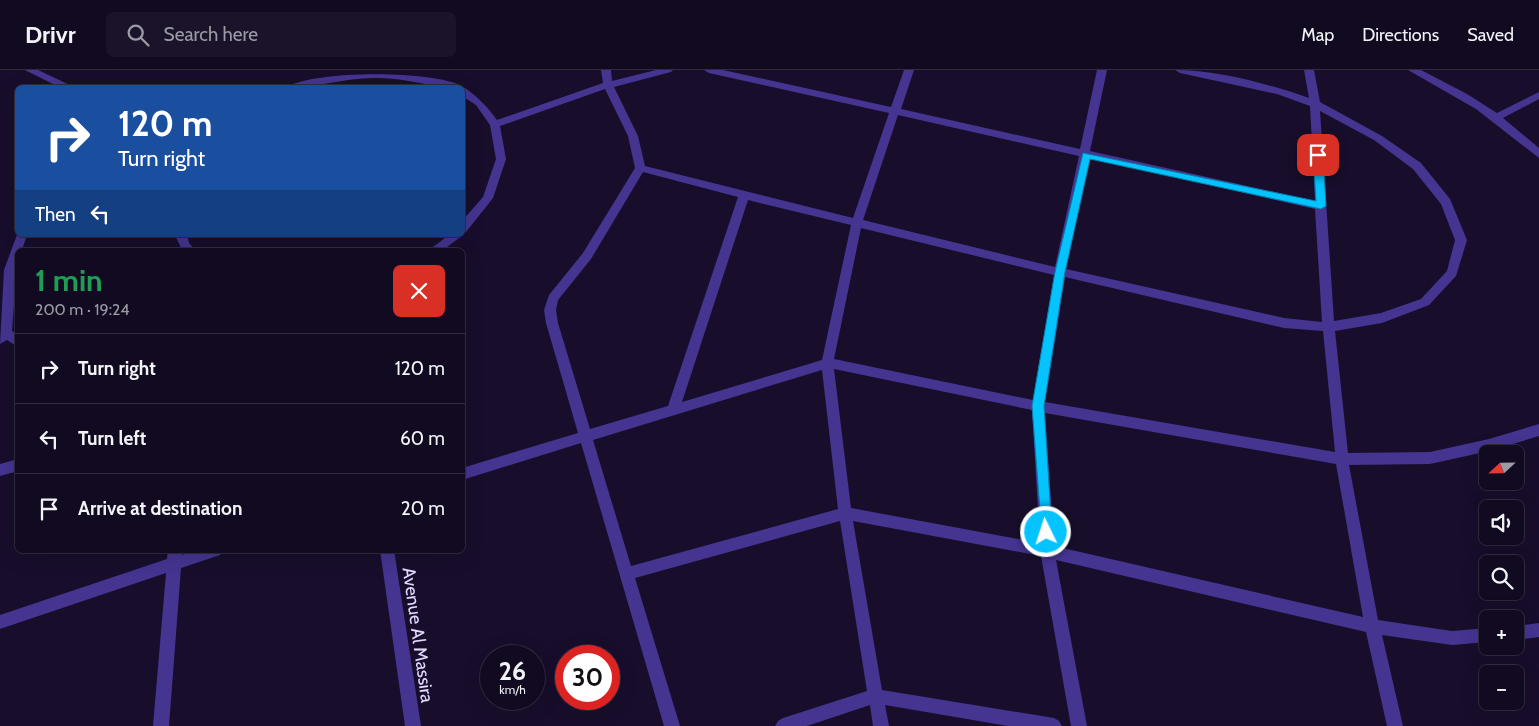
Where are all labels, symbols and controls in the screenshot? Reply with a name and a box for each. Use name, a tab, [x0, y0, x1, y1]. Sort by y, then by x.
search box	[106, 12, 456, 57]
text: Drivr	[25, 20, 76, 49]
icon: search	[124, 21, 152, 49]
text: Search here	[164, 23, 258, 46]
text: Map	[1301, 24, 1334, 46]
text: Directions	[1362, 24, 1439, 46]
text: Saved	[1467, 24, 1514, 46]
text: 120 m	[118, 102, 212, 145]
icon: right	[35, 105, 100, 170]
pin	[1297, 134, 1339, 176]
icon: arrive	[1304, 141, 1332, 169]
text: Turn right	[118, 145, 205, 172]
icon: left	[86, 200, 114, 228]
text: Then	[35, 203, 76, 226]
text: 1 min	[35, 262, 103, 299]
button: close	[393, 265, 445, 317]
text: 200 m · 19:24	[35, 300, 130, 319]
icon: right	[35, 355, 63, 383]
text: Turn right	[78, 357, 156, 380]
text: 120 m	[395, 357, 445, 380]
icon: left	[35, 425, 63, 453]
text: Turn left	[78, 427, 146, 450]
text: 60 m	[400, 427, 445, 450]
north arrow	[1479, 445, 1524, 490]
map controls	[1479, 445, 1524, 710]
icon: arrive	[35, 495, 63, 523]
text: Arrive at destination	[78, 497, 242, 520]
text: 20 m	[401, 497, 445, 520]
button: sound	[1479, 500, 1524, 545]
position arrow	[1019, 505, 1071, 557]
button: search	[1479, 555, 1524, 600]
street label: Avenue Al Massira	[398, 566, 438, 704]
button: +	[1479, 610, 1524, 655]
speed limit sign: 30	[555, 645, 620, 710]
text: 26	[499, 656, 526, 686]
button: −	[1479, 665, 1524, 710]
text: km/h	[499, 682, 526, 697]

